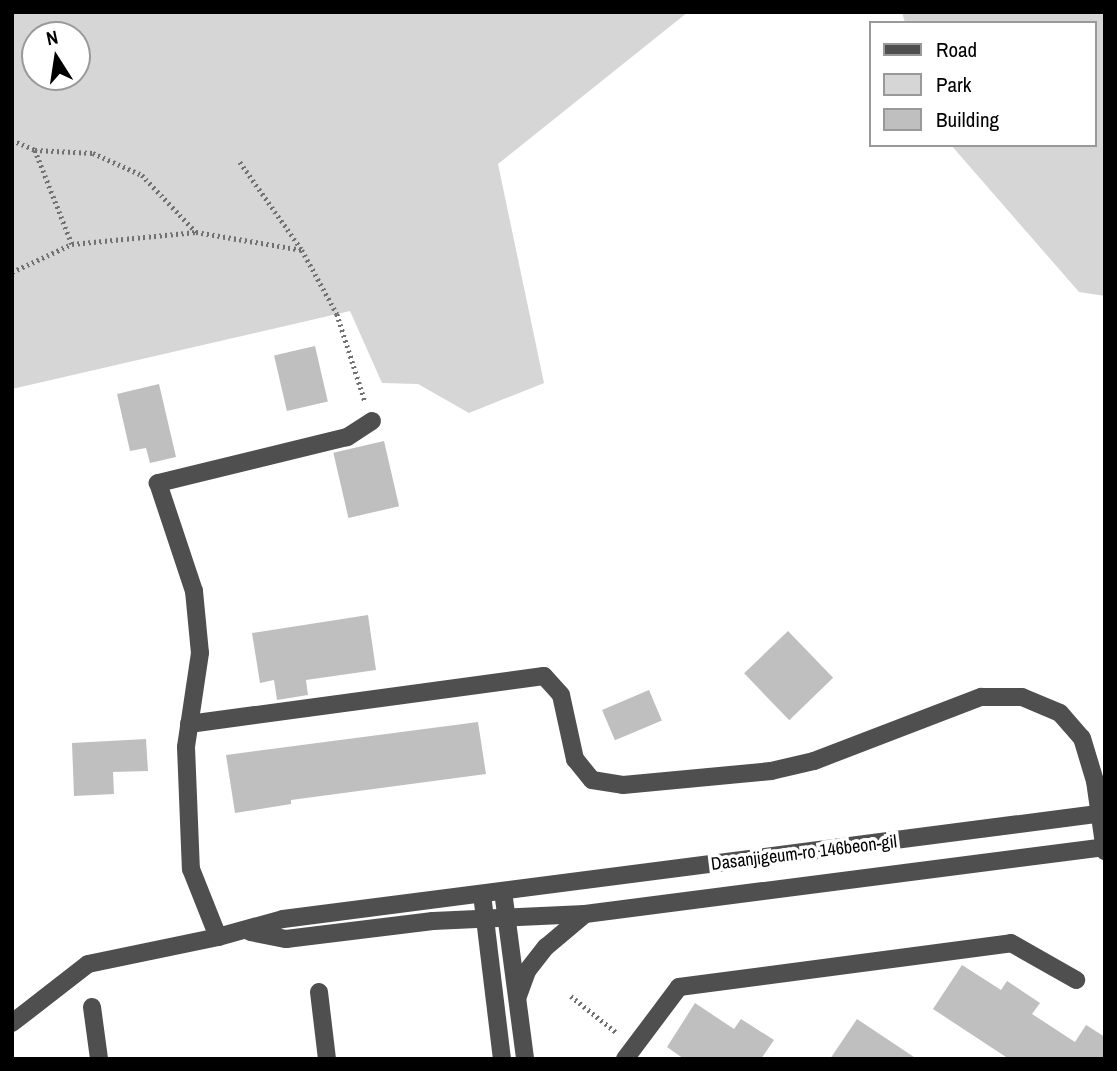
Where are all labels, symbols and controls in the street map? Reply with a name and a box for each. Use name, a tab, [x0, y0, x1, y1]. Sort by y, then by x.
north arrow	[21, 21, 91, 91]
legend	[869, 21, 1096, 147]
text: N	[44, 24, 60, 51]
text: Road	[936, 35, 977, 64]
text: Park	[936, 70, 971, 99]
text: Building	[936, 105, 999, 134]
street label: Dasanjigeum-ro 146beon-gil	[710, 831, 898, 875]

